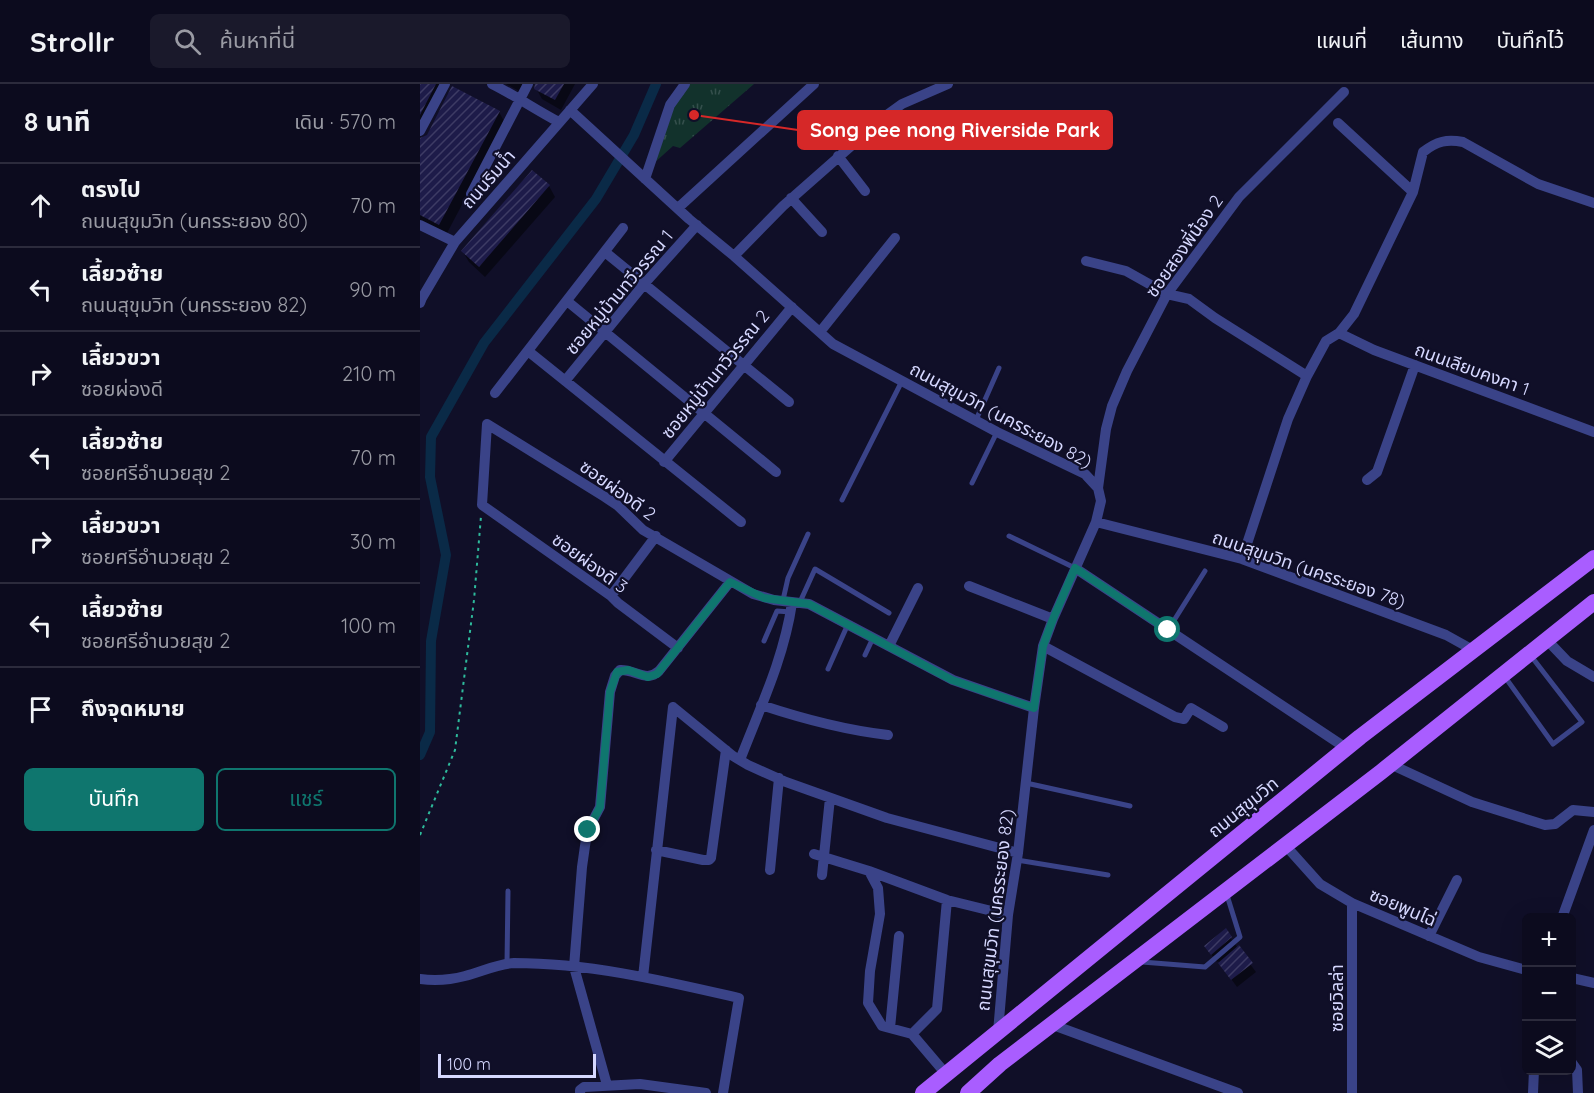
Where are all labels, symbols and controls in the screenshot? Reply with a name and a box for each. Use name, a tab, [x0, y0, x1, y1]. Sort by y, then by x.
search box	[150, 14, 570, 68]
text: Strollr	[30, 24, 114, 59]
icon: search	[171, 25, 204, 58]
text: ค้นหาที่นี่	[219, 26, 295, 54]
text: แผนที่	[1316, 27, 1367, 53]
text: เส้นทาง	[1400, 27, 1464, 53]
text: บันทึกไว้	[1497, 27, 1564, 53]
text: 8 นาที	[24, 105, 90, 138]
text: เดิน · 570 m	[294, 109, 396, 134]
callout: Song pee nong Riverside Park	[798, 111, 1112, 149]
text: Song pee nong Riverside Park	[810, 117, 1100, 142]
street label: ถนนริมน้ำ	[455, 144, 520, 213]
text: ตรงไป	[81, 175, 141, 203]
icon: ahead	[24, 189, 57, 222]
street label: ซอยสองพี่น้อง 2	[1139, 190, 1228, 302]
text: 70 m	[350, 193, 396, 218]
text: ถนนสุขุมวิท (นครระยอง 80)	[81, 208, 308, 233]
street label: ซอยหมู่บ้านทวีวรรณ 1	[560, 225, 679, 360]
text: เลี้ยวซ้าย	[81, 259, 163, 287]
icon: left	[24, 273, 57, 306]
text: 90 m	[349, 277, 396, 302]
text: ถนนสุขุมวิท (นครระยอง 82)	[81, 292, 307, 317]
street label: ซอยหมู่บ้านทวีวรรณ 2	[656, 305, 775, 444]
street label: ถนนเลียบคงคา 1	[1411, 338, 1533, 400]
text: เลี้ยวขวา	[81, 343, 161, 371]
icon: right	[24, 357, 57, 390]
street label: ถนนสุขุมวิท (นครระยอง 82)	[906, 357, 1096, 473]
text: 210 m	[342, 361, 396, 386]
text: ซอยผ่องดี	[81, 376, 163, 401]
text: เลี้ยวซ้าย	[81, 427, 163, 455]
icon: left	[24, 441, 57, 474]
text: 70 m	[350, 445, 396, 470]
street label: ซอยผ่องดี 2	[575, 455, 661, 525]
text: ซอยศรีอำนวยสุข 2	[81, 460, 230, 485]
text: เลี้ยวขวา	[81, 511, 161, 539]
icon: right	[24, 525, 57, 558]
street label: ถนนสุขุมวิท (นครระยอง 78)	[1209, 525, 1409, 613]
street label: ซอยผ่องดี 3	[548, 528, 632, 598]
text: 30 m	[350, 529, 396, 554]
text: ซอยศรีอำนวยสุข 2	[81, 544, 230, 569]
text: เลี้ยวซ้าย	[81, 595, 163, 623]
icon: left	[24, 609, 57, 642]
text: 100 m	[341, 613, 396, 638]
route start	[1154, 616, 1180, 642]
text: ซอยศรีอำนวยสุข 2	[81, 628, 230, 653]
icon: arrive	[24, 693, 57, 726]
text: ถึงจุดหมาย	[81, 694, 185, 722]
button: บันทึก	[24, 768, 204, 831]
button: แชร์	[216, 768, 396, 831]
street label: ถนนสุขุมวิท	[1203, 772, 1283, 842]
street label: ถนนสุขุมวิท (นครระยอง 82)	[971, 808, 1019, 1012]
route end	[574, 816, 600, 842]
street label: ซอยพูนไฉ่	[1366, 883, 1440, 932]
map controls	[1522, 913, 1576, 1075]
button: +	[1522, 913, 1576, 967]
street label: ซอยวิลล่า	[1325, 964, 1348, 1032]
button: −	[1522, 967, 1576, 1021]
button: layers	[1522, 1021, 1576, 1075]
scale bar	[438, 1051, 596, 1078]
text: 100 m	[447, 1054, 491, 1074]

